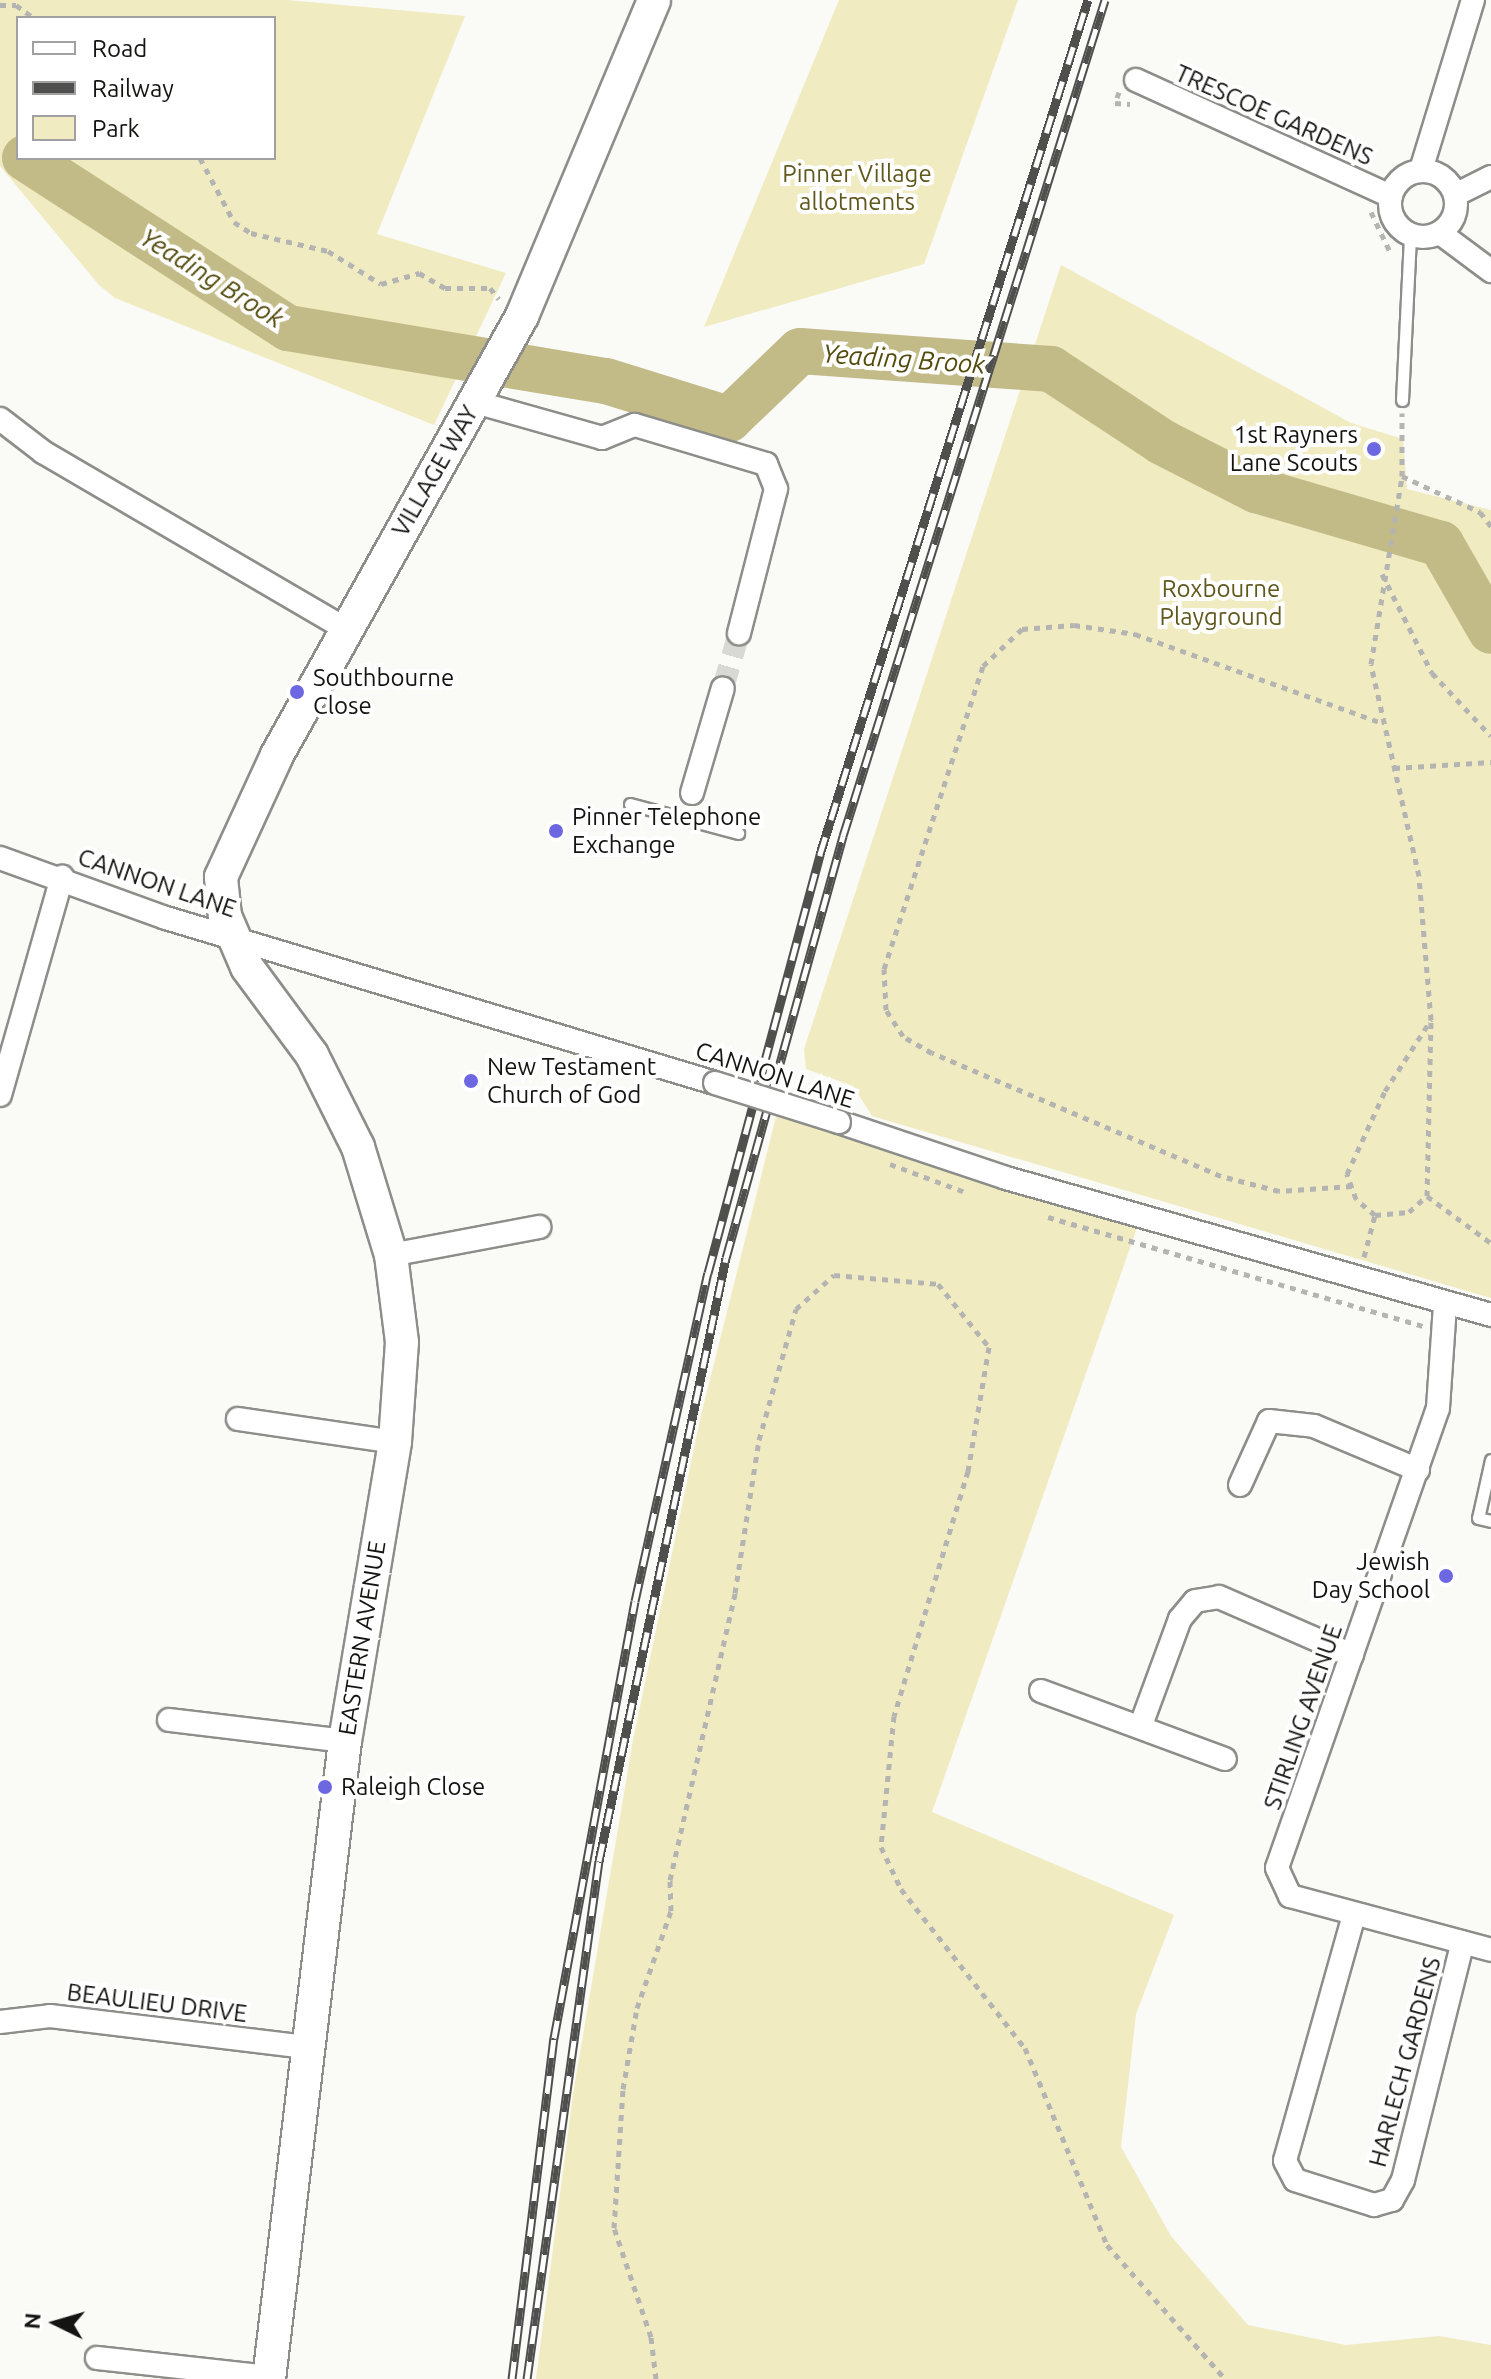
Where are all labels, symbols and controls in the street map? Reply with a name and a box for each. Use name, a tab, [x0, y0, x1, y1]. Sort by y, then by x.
legend	[16, 16, 276, 160]
text: Road	[92, 35, 147, 62]
street label: TRESCOE GARDENS	[1171, 59, 1377, 171]
text: Railway	[92, 75, 174, 102]
text: Park	[92, 115, 140, 142]
park label: Pinner Village allotments	[782, 160, 932, 216]
water label: Yeading Brook	[134, 221, 290, 335]
water label: Yeading Brook	[821, 338, 987, 380]
street label: VILLAGE WAY	[386, 400, 484, 542]
place label: 1st Rayners Lane Scouts	[1230, 421, 1358, 477]
marker: 1st Rayners Lane Scouts	[1365, 440, 1383, 458]
park label: Roxbourne Playground	[1160, 575, 1282, 631]
place label: Southbourne Close	[313, 664, 454, 720]
marker: Southbourne Close	[288, 683, 306, 701]
place label: Pinner Telephone Exchange	[572, 803, 761, 859]
marker: Pinner Telephone Exchange	[547, 822, 565, 840]
street label: CANNON LANE	[74, 842, 240, 924]
street label: CANNON LANE	[692, 1036, 858, 1114]
place label: New Testament Church of God	[487, 1053, 656, 1109]
marker: New Testament Church of God	[462, 1072, 480, 1090]
street label: EASTERN AVENUE	[332, 1539, 392, 1737]
place label: Jewish Day School	[1312, 1548, 1430, 1604]
marker: Jewish Day School	[1437, 1567, 1455, 1585]
street label: STIRLING AVENUE	[1258, 1621, 1348, 1813]
place label: Raleigh Close	[341, 1773, 485, 1801]
marker: Raleigh Close	[316, 1778, 334, 1796]
street label: HARLECH GARDENS	[1363, 1954, 1447, 2170]
street label: BEAULIEU DRIVE	[65, 1978, 249, 2028]
north arrow	[16, 2283, 96, 2363]
text: N	[18, 2312, 45, 2330]

